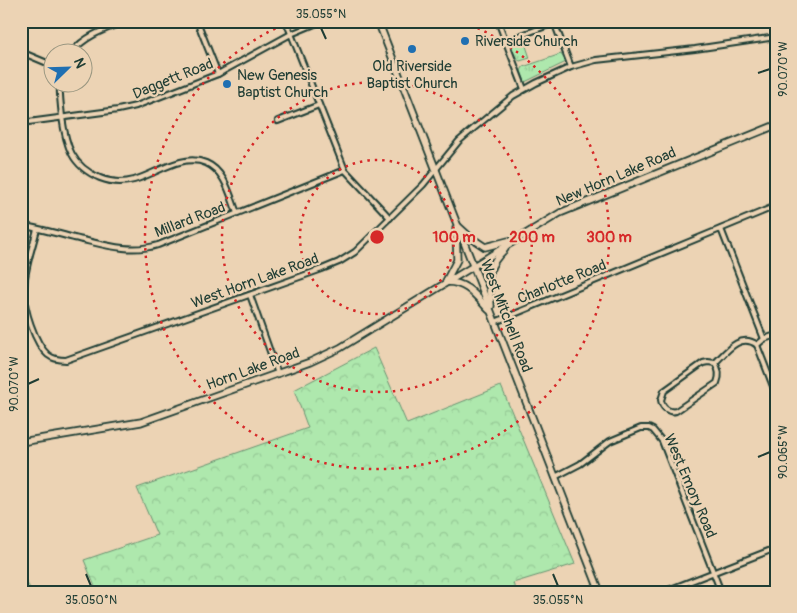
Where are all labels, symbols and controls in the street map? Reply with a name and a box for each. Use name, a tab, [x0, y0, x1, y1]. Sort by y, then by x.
text: 35.055°N	[296, 7, 346, 22]
place label: Riverside Church	[475, 32, 578, 51]
marker: Riverside Church	[459, 35, 471, 47]
text: 90.070°W	[776, 41, 791, 97]
north arrow	[42, 42, 92, 92]
marker: Old Riverside Baptist Church	[406, 43, 418, 55]
street label: Daggett Road	[130, 54, 216, 104]
text: N	[70, 55, 89, 71]
place label: Old Riverside Baptist Church	[366, 57, 458, 93]
place label: New Genesis Baptist Church	[237, 66, 328, 102]
marker: New Genesis Baptist Church	[221, 78, 233, 90]
street label: New Horn Lake Road	[553, 143, 679, 211]
street label: Millard Road	[152, 198, 228, 242]
centre of rings	[368, 228, 386, 246]
text: 100 m	[433, 228, 475, 247]
text: 200 m	[509, 228, 555, 247]
text: 300 m	[586, 228, 632, 247]
street label: West Horn Lake Road	[189, 249, 321, 313]
street label: Charlotte Road	[515, 256, 609, 308]
street label: West Mitchell Road	[476, 257, 536, 375]
street label: Horn Lake Road	[204, 343, 302, 395]
text: 90.070°W	[7, 356, 22, 412]
text: 90.065°W	[776, 425, 791, 479]
street label: West Emory Road	[659, 431, 721, 541]
text: 35.050°N	[65, 593, 117, 608]
text: 35.055°N	[533, 593, 583, 608]

